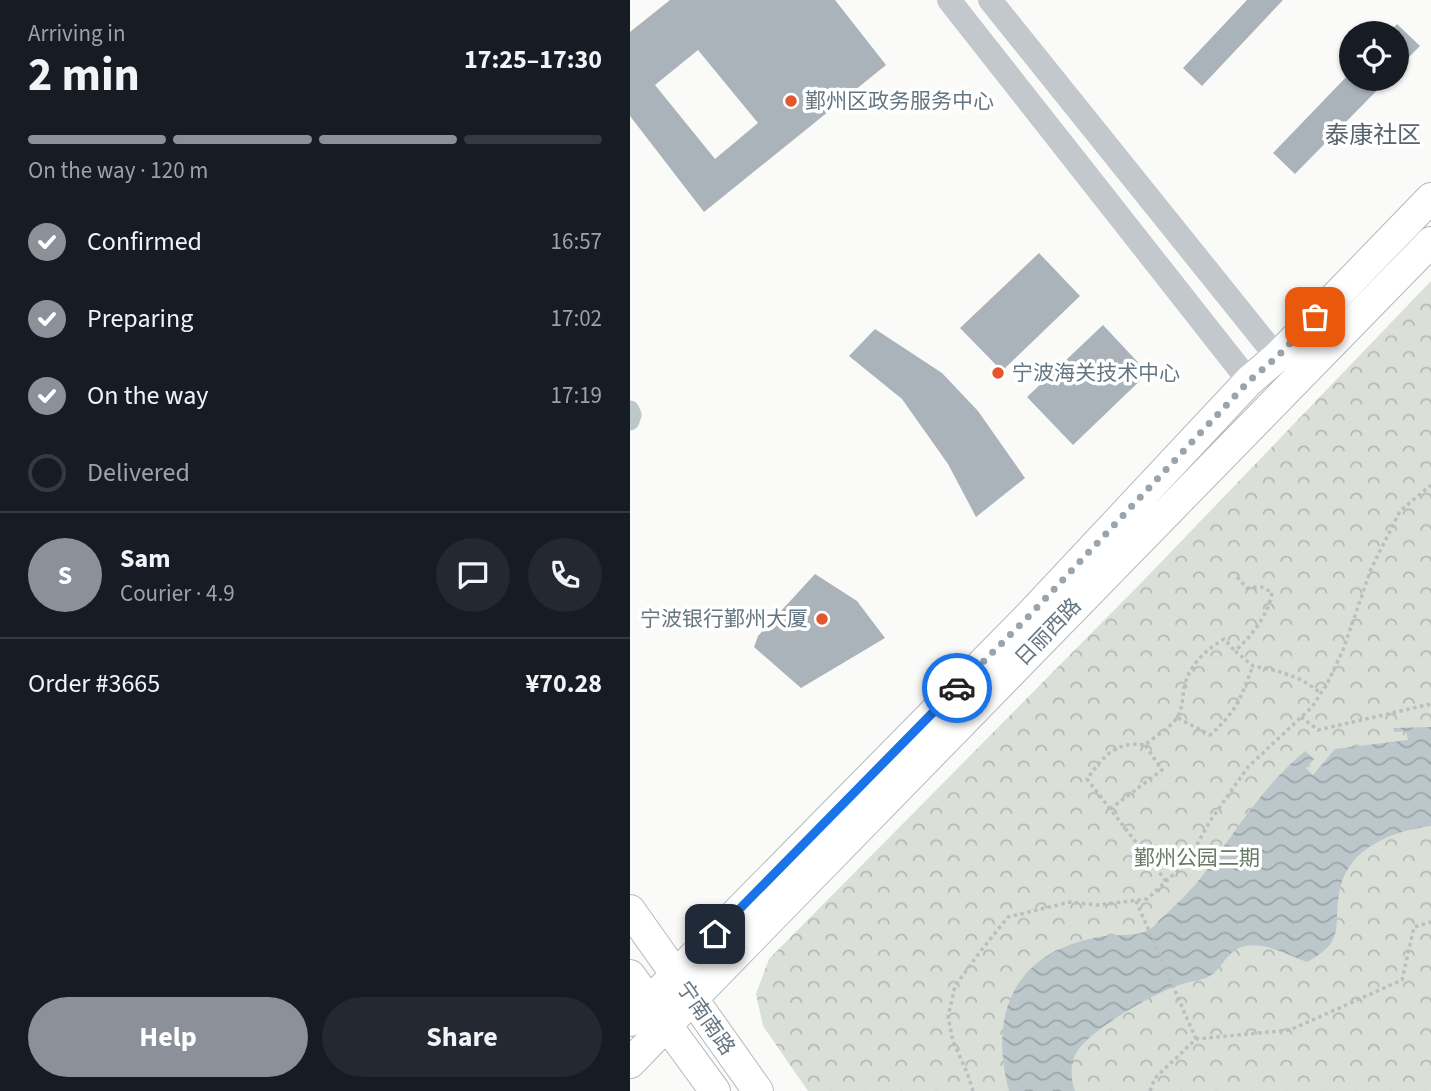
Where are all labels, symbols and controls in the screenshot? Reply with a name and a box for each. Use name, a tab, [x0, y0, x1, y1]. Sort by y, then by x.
text: Arriving in	[28, 17, 126, 50]
map controls	[1339, 21, 1409, 91]
button: locate	[1339, 21, 1409, 91]
text: 17:25–17:30	[464, 41, 602, 78]
text: 2 min	[28, 43, 140, 108]
place label: 鄞州区政务服务中心	[805, 86, 994, 116]
marker: 鄞州区政务服务中心	[783, 93, 799, 109]
district label: 泰康社区	[1325, 118, 1421, 153]
text: On the way · 120 m	[28, 154, 208, 187]
icon: check	[28, 223, 66, 261]
text: Confirmed	[87, 223, 202, 260]
text: 16:57	[551, 225, 602, 258]
pin	[1285, 287, 1345, 347]
icon: bag	[1296, 298, 1334, 336]
icon: check	[28, 300, 66, 338]
text: Preparing	[87, 300, 193, 337]
text: 17:02	[551, 302, 602, 335]
place label: 宁波海关技术中心	[1012, 358, 1180, 388]
marker: 宁波海关技术中心	[990, 365, 1006, 381]
icon: check	[28, 377, 66, 415]
text: On the way	[87, 377, 208, 414]
text: 17:19	[551, 379, 602, 412]
text: Delivered	[87, 454, 190, 491]
button: chat	[436, 538, 510, 612]
button: phone	[528, 538, 602, 612]
text: Sam	[120, 540, 170, 577]
text: S	[58, 557, 72, 594]
text: Courier · 4.9	[120, 577, 235, 610]
street label: 日丽西路	[1008, 591, 1088, 673]
place label: 宁波银行鄞州大厦	[640, 604, 808, 634]
marker: 宁波银行鄞州大厦	[814, 611, 830, 627]
courier	[922, 653, 992, 723]
text: Order #3665	[28, 665, 160, 702]
text: ¥70.28	[526, 665, 602, 702]
icon: car	[938, 669, 976, 707]
park label: 鄞州公园二期	[1134, 843, 1260, 873]
pin	[685, 904, 745, 964]
icon: home	[696, 915, 734, 953]
street label: 宁南南路	[670, 975, 742, 1061]
button: Help	[28, 997, 308, 1077]
button: Share	[322, 997, 602, 1077]

